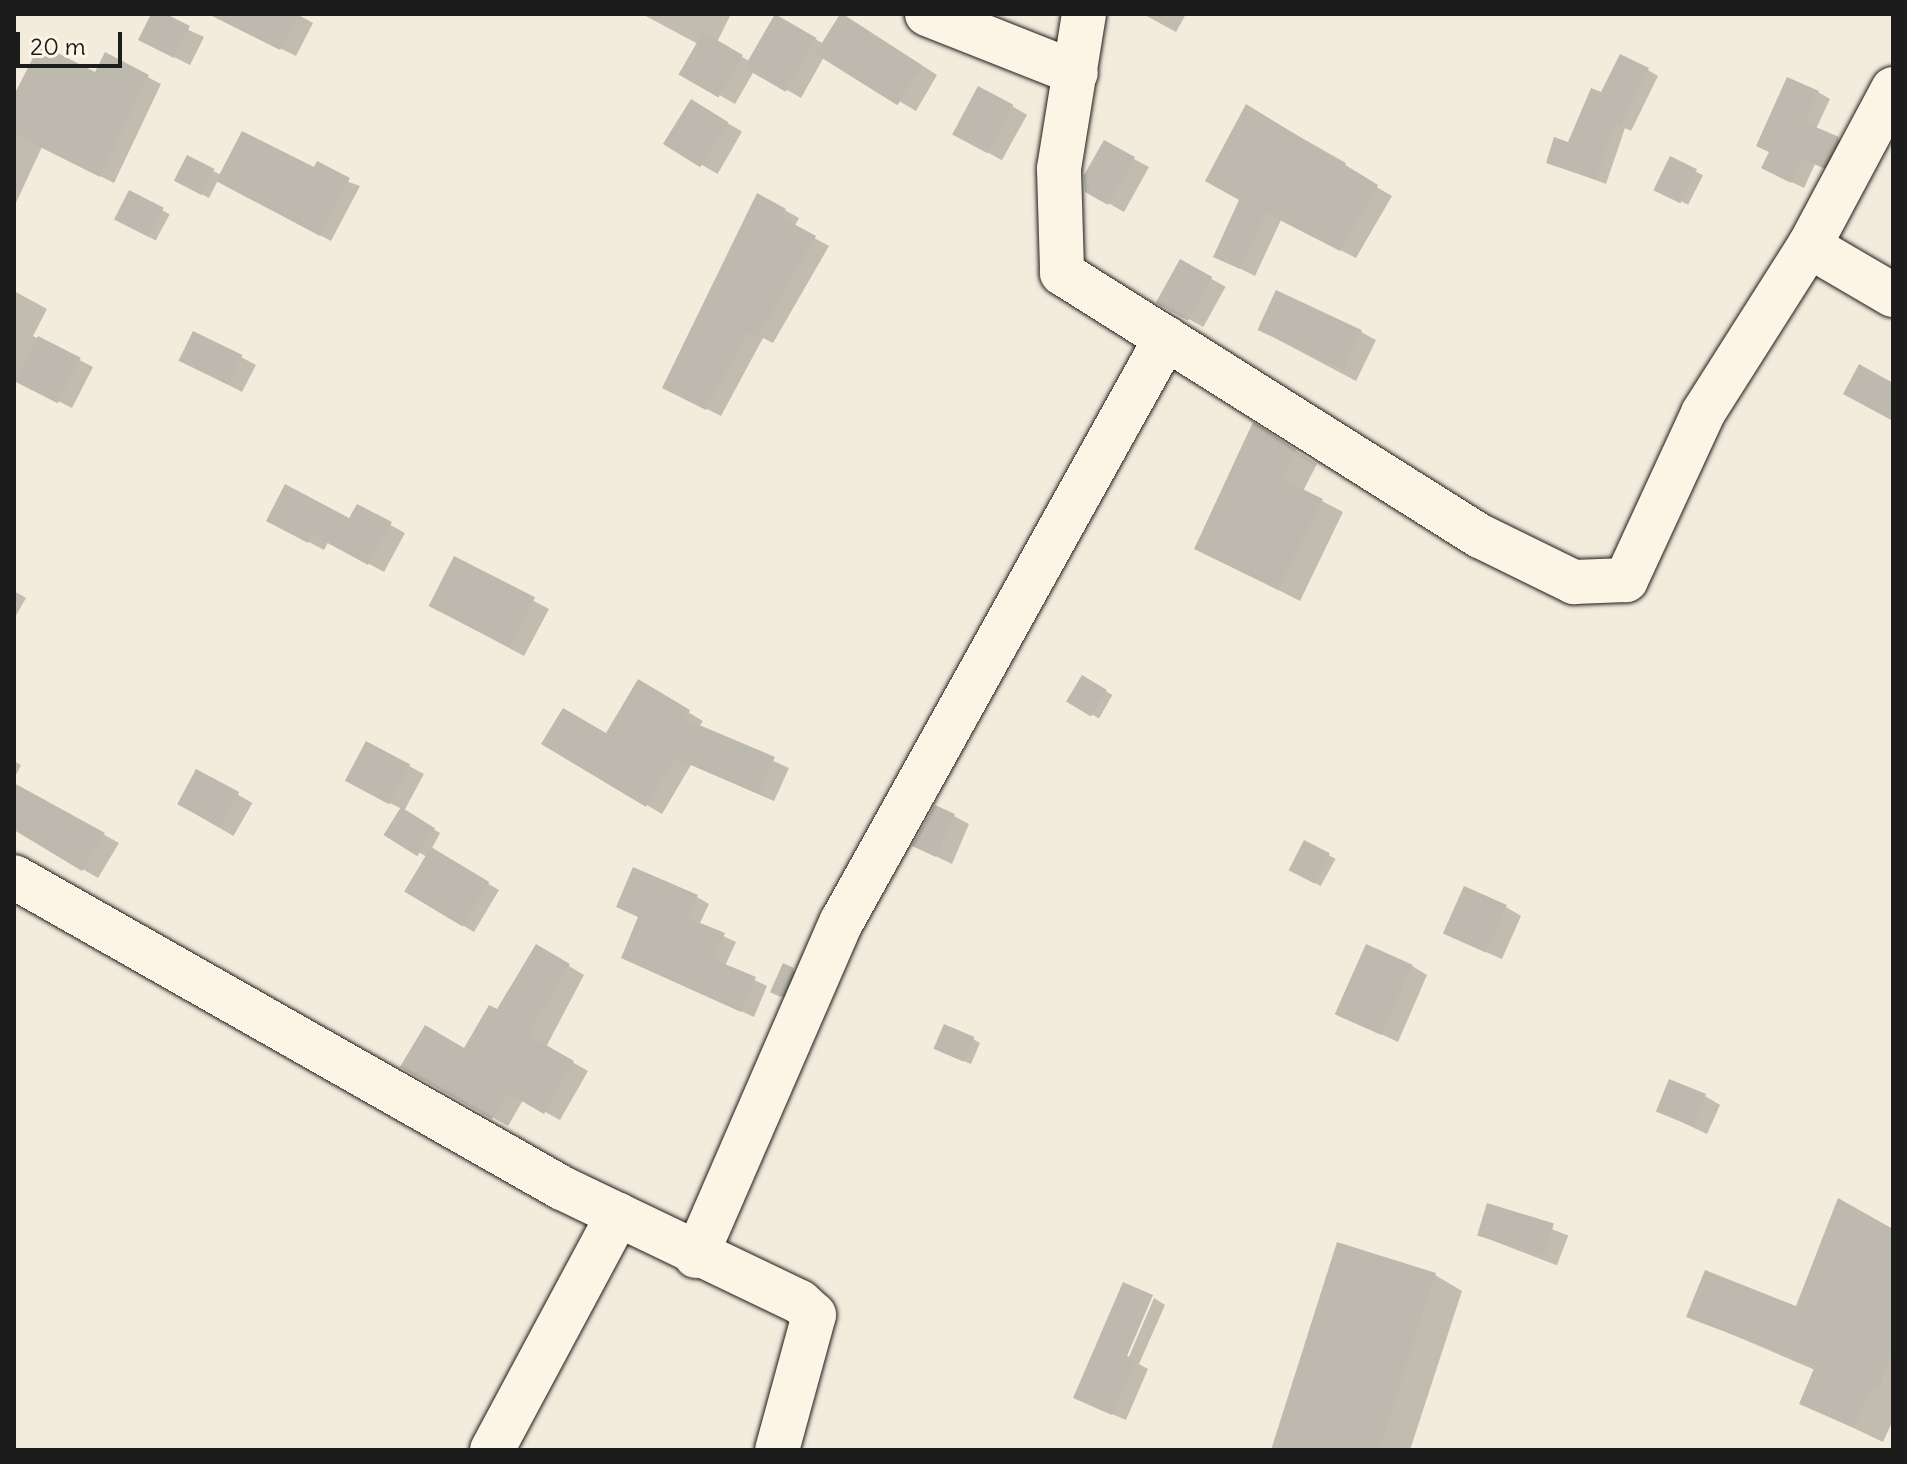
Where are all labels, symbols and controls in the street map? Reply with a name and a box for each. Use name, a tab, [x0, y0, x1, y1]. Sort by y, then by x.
scale bar	[20, 16, 126, 66]
text: 20 m	[30, 31, 86, 61]

